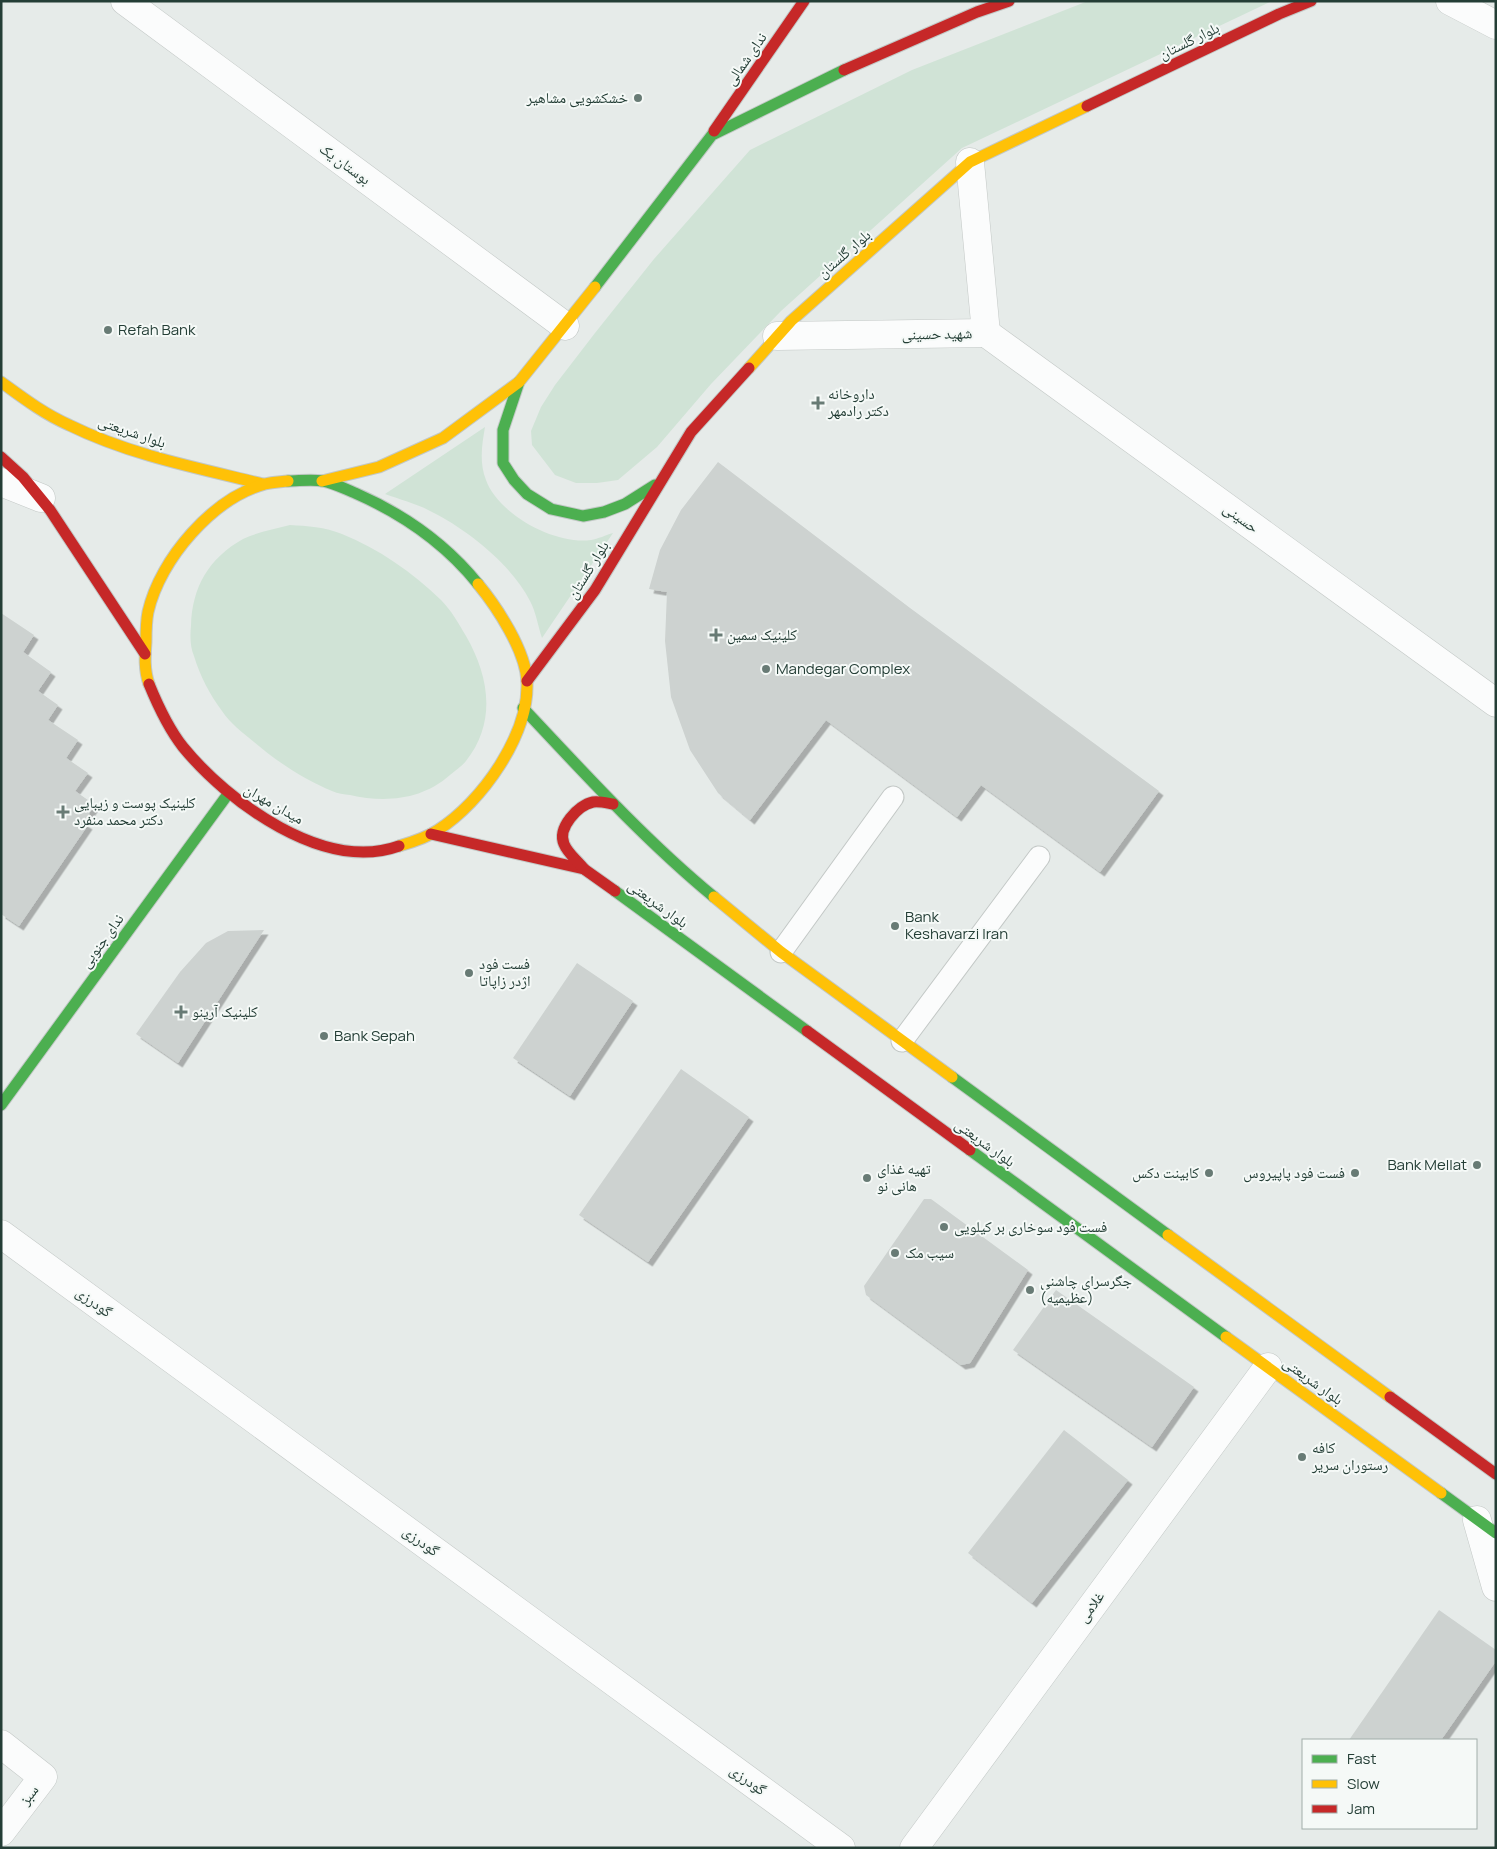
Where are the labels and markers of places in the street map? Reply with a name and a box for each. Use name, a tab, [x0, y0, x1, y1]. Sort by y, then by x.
place label: خشکشویی مشاهیر	[526, 87, 628, 108]
marker: خشکشویی مشاهیر	[632, 92, 644, 104]
place label: Refah Bank	[118, 319, 196, 340]
marker: Refah Bank	[102, 324, 114, 336]
place label: داروخانه دکتر رادمهر	[827, 383, 889, 421]
marker: داروخانه دکتر رادمهر	[812, 397, 824, 409]
place label: کلینیک سمین	[727, 624, 797, 645]
marker: کلینیک سمین	[709, 628, 723, 642]
place label: Mandegar Complex	[776, 658, 910, 679]
marker: Mandegar Complex	[760, 663, 772, 675]
place label: کلینیک پوست و زیبایی دکتر محمد منفرد	[74, 792, 196, 830]
marker: کلینیک پوست و زیبایی دکتر محمد منفرد	[56, 805, 70, 819]
place label: Bank Keshavarzi Iran	[905, 906, 1008, 944]
marker: Bank Keshavarzi Iran	[889, 920, 901, 932]
place label: فست فود اژدر زاپاتا	[479, 953, 531, 991]
marker: فست فود اژدر زاپاتا	[463, 967, 475, 979]
place label: کلینیک آرینو	[192, 1001, 258, 1022]
marker: کلینیک آرینو	[174, 1005, 188, 1019]
place label: Bank Sepah	[334, 1025, 415, 1046]
marker: Bank Sepah	[318, 1030, 330, 1042]
place label: Bank Mellat	[1387, 1154, 1467, 1175]
place label: تهیه غذای هانی نو	[877, 1158, 931, 1196]
marker: Bank Mellat	[1471, 1159, 1483, 1171]
place label: کابینت دکس	[1132, 1162, 1199, 1183]
place label: فست فود پاپیروس	[1243, 1162, 1345, 1183]
marker: کابینت دکس	[1203, 1167, 1215, 1179]
marker: فست فود پاپیروس	[1349, 1167, 1361, 1179]
marker: تهیه غذای هانی نو	[861, 1172, 873, 1184]
place label: فست فود سوخاری بر کیلویی	[954, 1216, 1107, 1237]
marker: فست فود سوخاری بر کیلویی	[938, 1221, 950, 1233]
place label: سیب مک	[905, 1242, 954, 1263]
marker: سیب مک	[889, 1247, 901, 1259]
place label: جگرسرای چاشنی (عظیمیه)	[1040, 1270, 1133, 1308]
marker: جگرسرای چاشنی (عظیمیه)	[1024, 1284, 1036, 1296]
place label: کافه رستوران سریر	[1311, 1437, 1389, 1475]
marker: کافه رستوران سریر	[1296, 1451, 1308, 1463]

